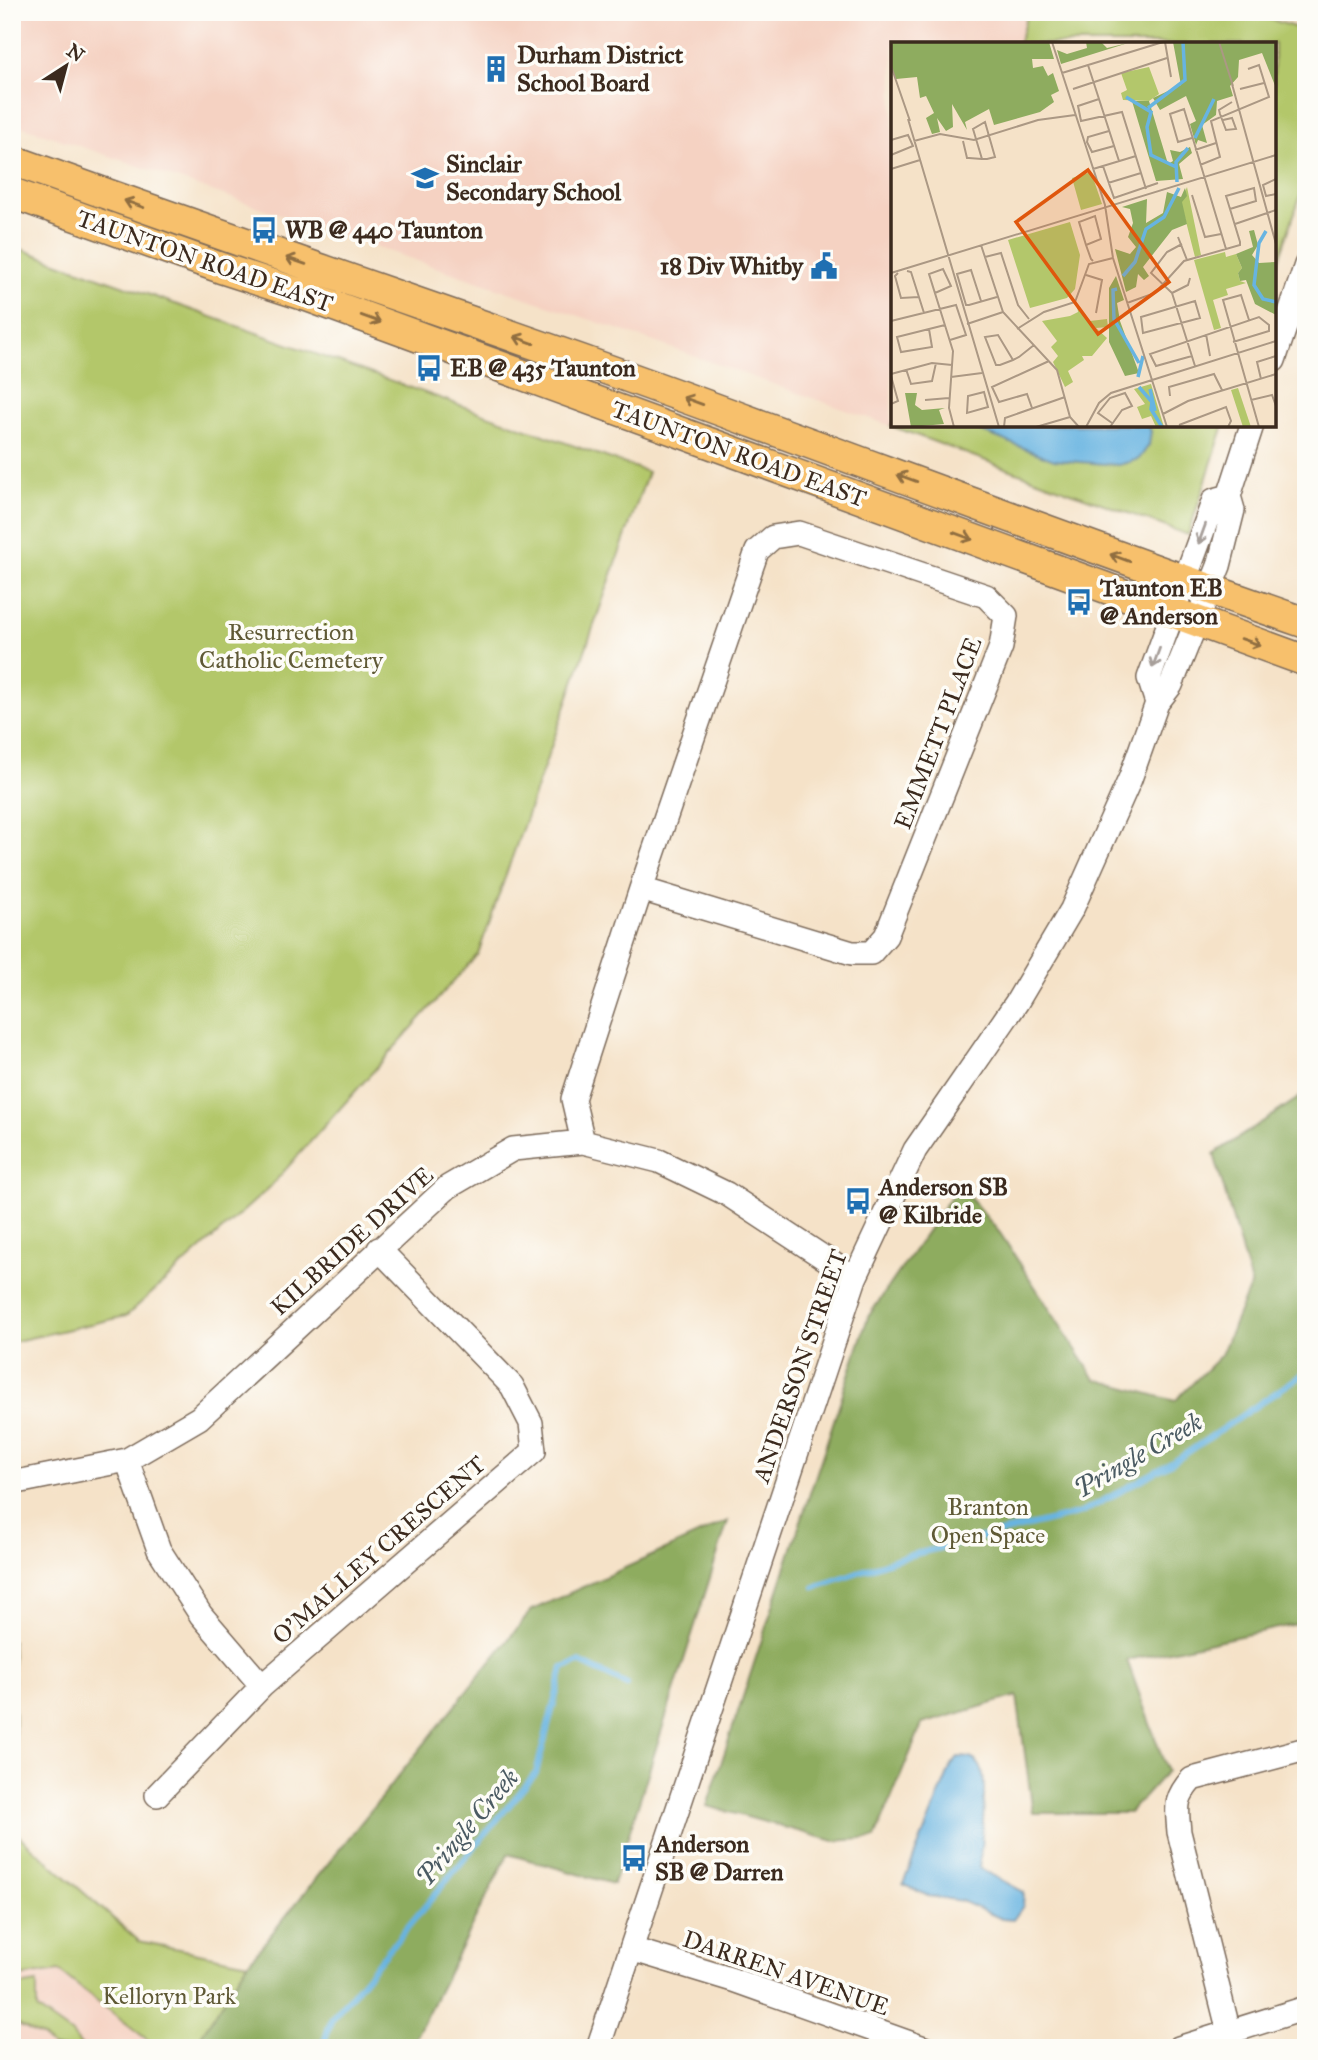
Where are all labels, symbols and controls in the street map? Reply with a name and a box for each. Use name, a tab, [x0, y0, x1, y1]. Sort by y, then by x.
north arrow	[32, 32, 102, 102]
text: N	[62, 39, 89, 67]
place label: Durham District School Board	[517, 40, 684, 98]
inset map	[891, 42, 1276, 427]
building icon: Durham District School Board	[481, 54, 511, 84]
place label: Sinclair Secondary School	[446, 149, 621, 207]
school or university icon: Sinclair Secondary School	[410, 163, 440, 193]
one-way arrow	[124, 197, 146, 210]
street label: TAUNTON ROAD EAST	[73, 203, 337, 319]
bus stop icon: WB @ 440 Taunton	[249, 215, 279, 245]
place label: WB @ 440 Taunton	[285, 215, 483, 245]
place label: 18 Div Whitby	[660, 251, 805, 281]
public building icon: 18 Div Whitby	[809, 251, 839, 281]
one-way arrow	[286, 254, 308, 266]
one-way arrow	[360, 314, 382, 326]
one-way arrow	[513, 333, 535, 346]
bus stop icon: EB @ 435 Taunton	[414, 353, 444, 383]
place label: EB @ 435 Taunton	[450, 353, 636, 383]
street label: TAUNTON ROAD EAST	[608, 394, 870, 514]
one-way arrow	[683, 394, 705, 406]
one-way arrow	[897, 471, 919, 484]
one-way arrow	[1195, 522, 1207, 544]
one-way arrow	[952, 531, 974, 544]
one-way arrow	[1110, 551, 1132, 563]
place label: Taunton EB @ Anderson	[1099, 573, 1223, 631]
bus stop icon: Taunton EB @ Anderson	[1064, 587, 1094, 617]
park label: Resurrection Catholic Cemetery	[199, 617, 384, 675]
street label: EMMETT PLACE	[888, 633, 988, 833]
one-way arrow	[1240, 637, 1262, 649]
one-way arrow	[1149, 647, 1161, 669]
street label: KILBRIDE DRIVE	[264, 1160, 440, 1322]
place label: Anderson SB @ Kilbride	[877, 1172, 1008, 1230]
bus stop icon: Anderson SB @ Kilbride	[843, 1186, 873, 1216]
street label: ANDERSON STREET	[746, 1246, 854, 1487]
water label: Pringle Creek	[1068, 1405, 1208, 1505]
street label: O'MALLEY CRESCENT	[266, 1449, 492, 1651]
park label: Branton Open Space	[931, 1492, 1045, 1550]
water label: Pringle Creek	[409, 1762, 525, 1892]
place label: Anderson SB @ Darren	[653, 1829, 783, 1887]
bus stop icon: Anderson SB @ Darren	[619, 1843, 649, 1873]
street label: DARREN AVENUE	[679, 1924, 893, 2022]
park label: Kelloryn Park	[102, 1981, 237, 2011]

